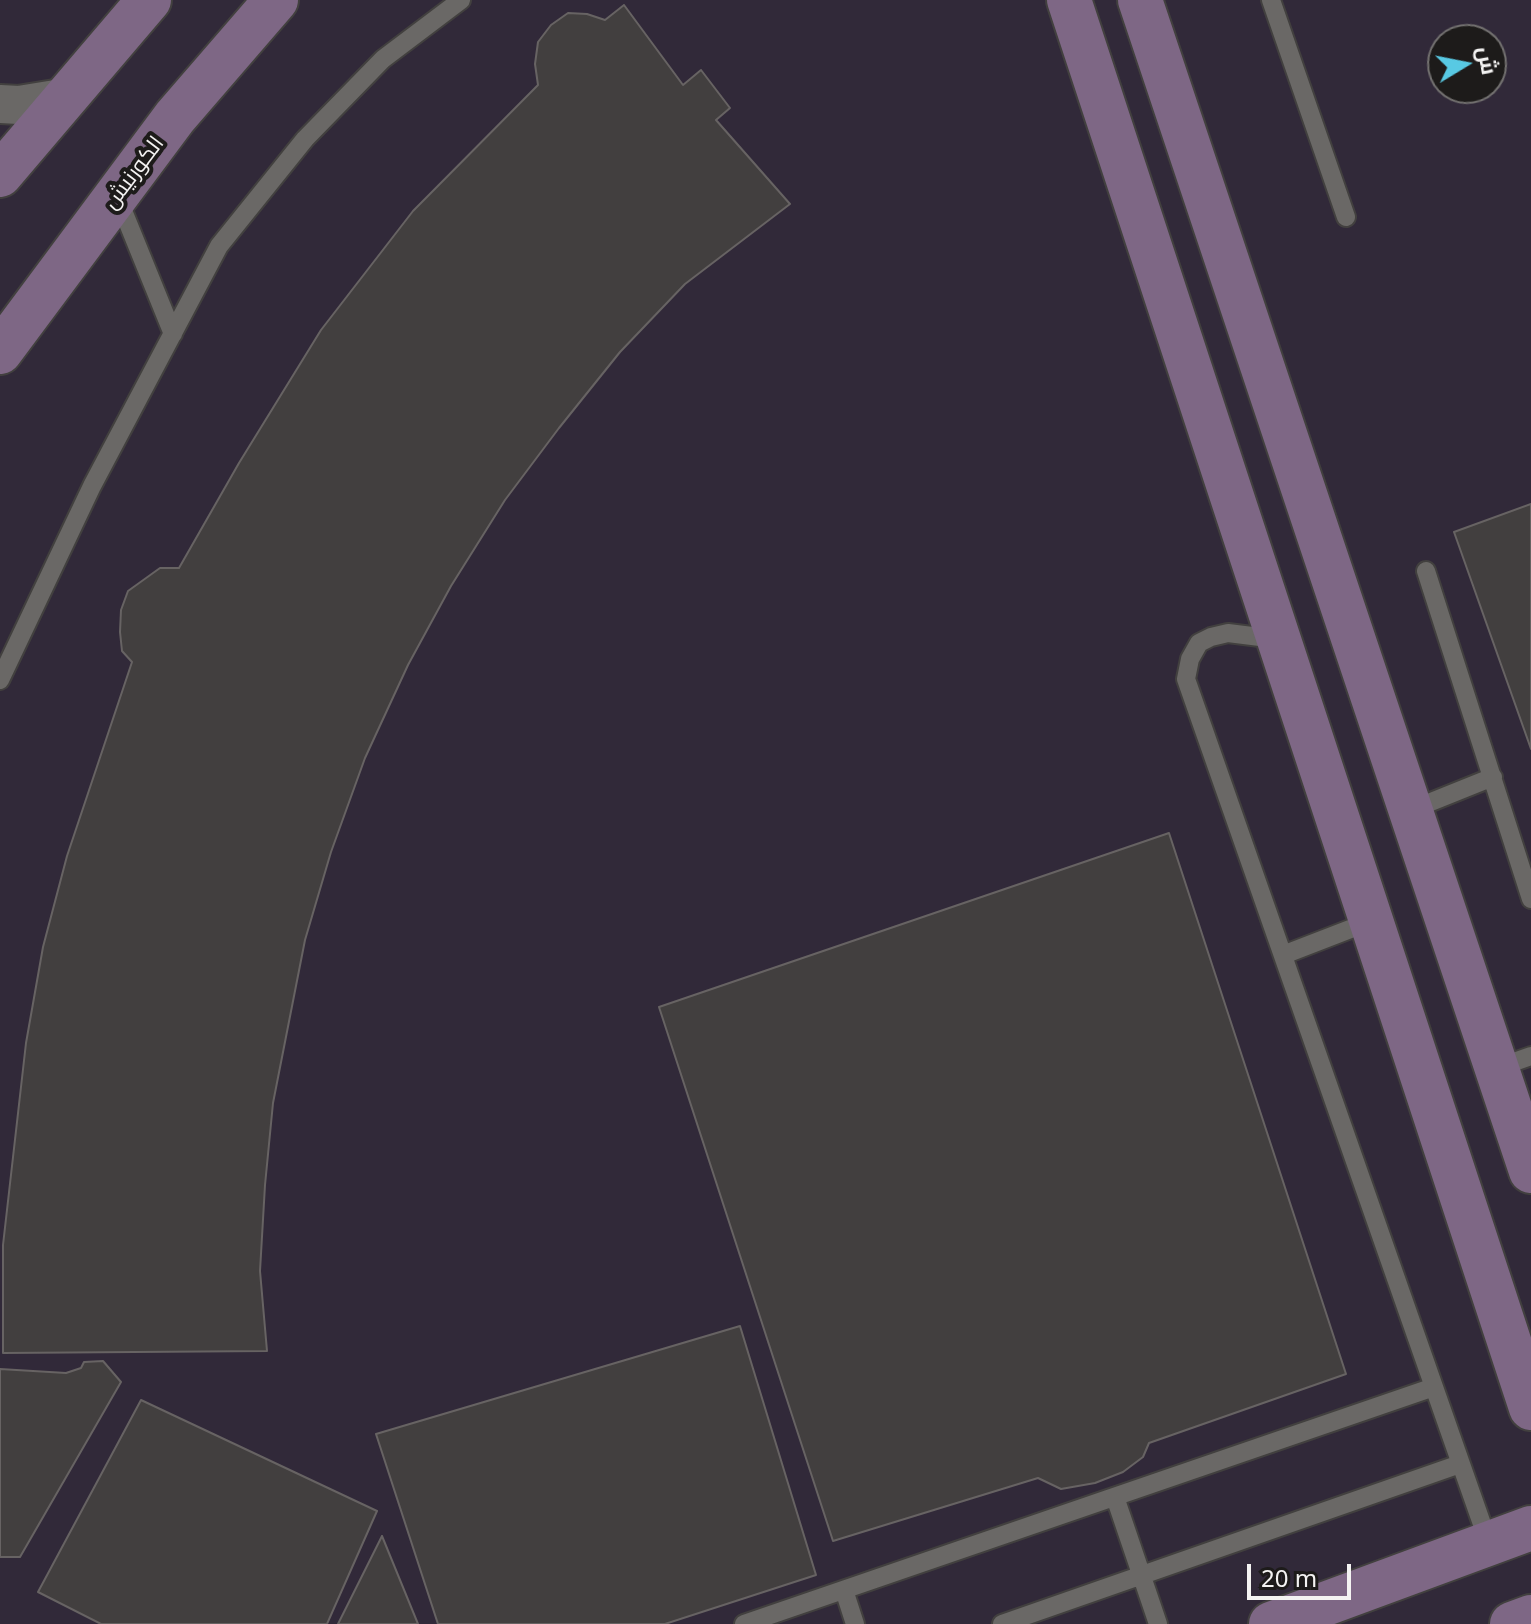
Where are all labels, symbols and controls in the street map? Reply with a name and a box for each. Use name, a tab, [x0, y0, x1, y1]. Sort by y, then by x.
north arrow	[1427, 24, 1507, 104]
text: ش	[1471, 44, 1506, 77]
street label: الكورنيش	[98, 131, 170, 215]
scale bar	[1251, 1548, 1355, 1598]
text: 20 m	[1261, 1561, 1317, 1594]

